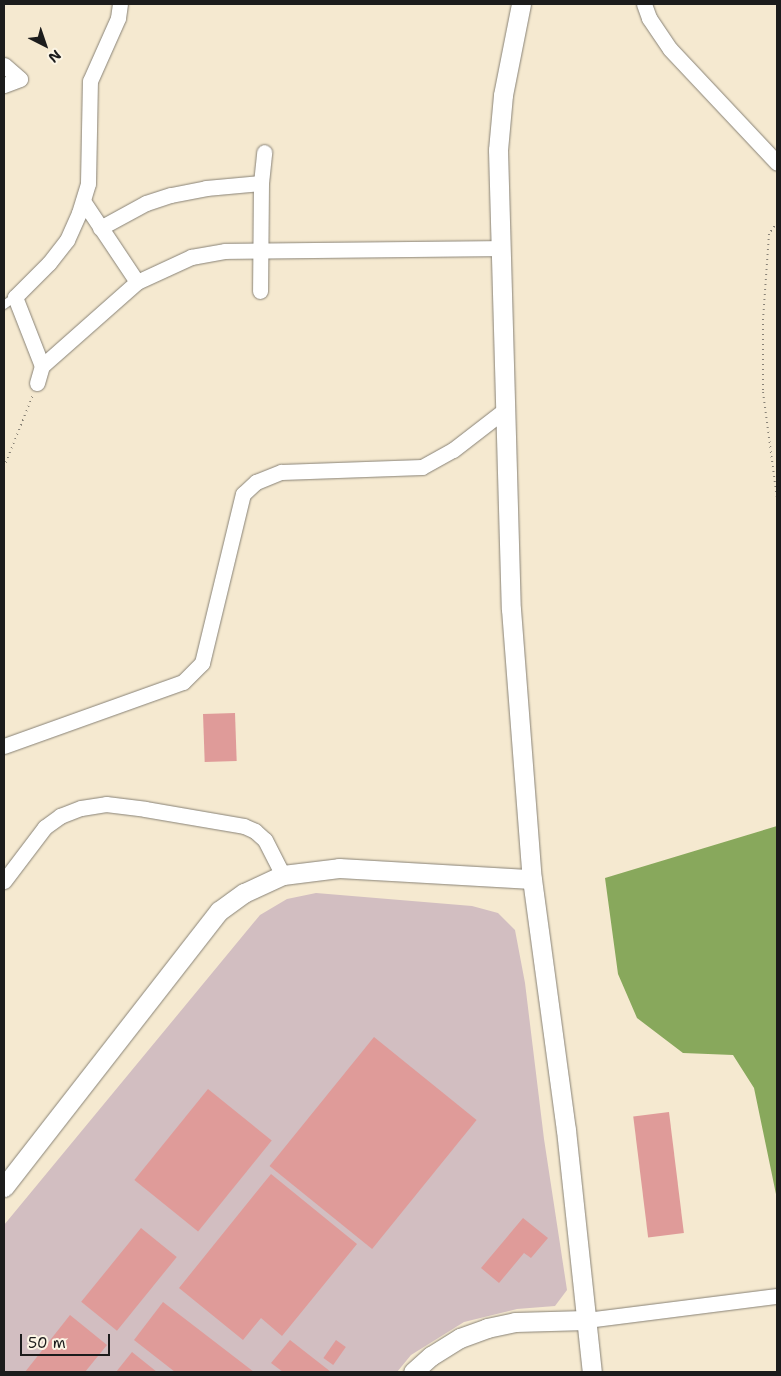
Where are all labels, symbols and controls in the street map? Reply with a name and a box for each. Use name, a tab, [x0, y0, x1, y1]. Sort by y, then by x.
north arrow	[20, 20, 70, 70]
text: N	[45, 46, 65, 67]
scale bar	[22, 1324, 112, 1356]
text: 50 m	[28, 1333, 66, 1353]

